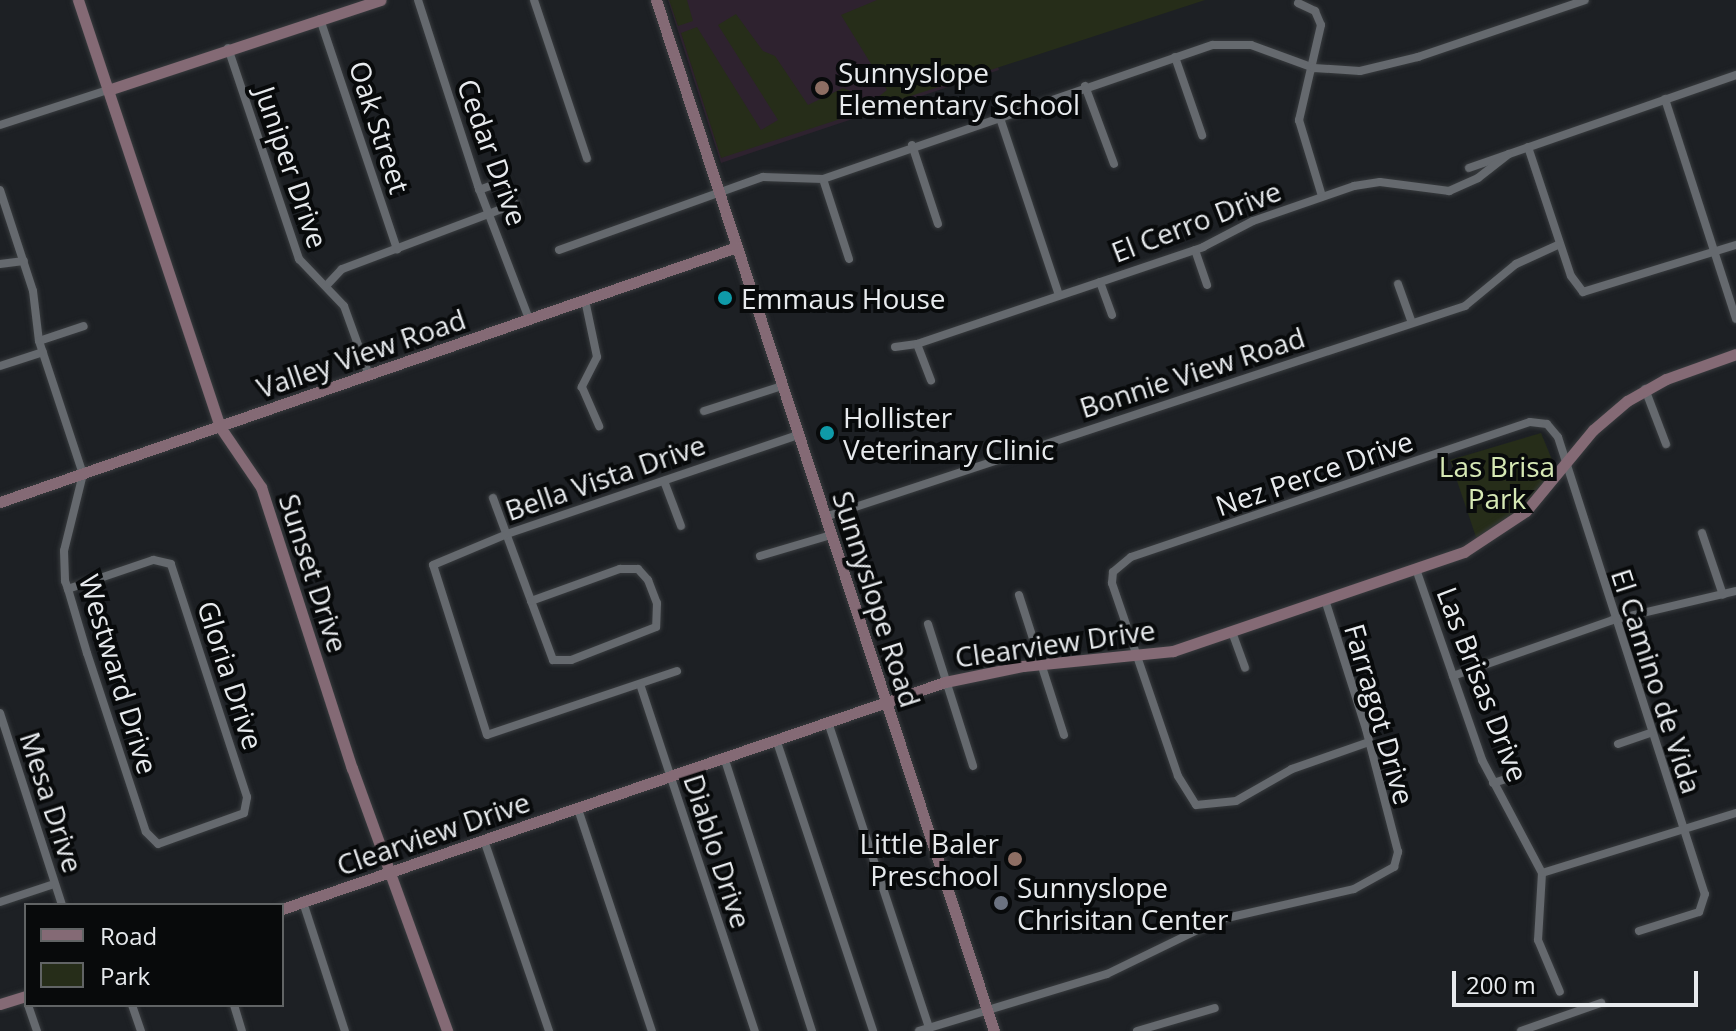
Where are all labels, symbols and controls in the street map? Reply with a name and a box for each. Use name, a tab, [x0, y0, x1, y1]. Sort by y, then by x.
place label: Sunnyslope Elementary School	[838, 55, 1080, 121]
street label: Oak Street	[343, 56, 417, 198]
street label: Cedar Drive	[451, 74, 535, 230]
marker: Sunnyslope Elementary School	[813, 79, 831, 97]
street label: Juniper Drive	[249, 82, 335, 252]
street label: El Cerro Drive	[1107, 173, 1285, 269]
place label: Emmaus House	[741, 281, 945, 315]
marker: Emmaus House	[716, 289, 734, 307]
street label: Valley View Road	[252, 302, 470, 404]
street label: Bonnie View Road	[1075, 320, 1309, 424]
place label: Hollister Veterinary Clinic	[843, 400, 1055, 466]
marker: Hollister Veterinary Clinic	[818, 424, 836, 442]
street label: Nez Perce Drive	[1211, 424, 1417, 522]
street label: Bella Vista Drive	[501, 427, 709, 527]
park label: Las Brisa Park	[1439, 449, 1555, 515]
street label: Sunnyslope Road	[826, 487, 928, 711]
street label: Sunset Drive	[273, 490, 355, 656]
street label: El Camino de Vida	[1605, 565, 1709, 797]
street label: Westward Drive	[73, 570, 165, 778]
street label: Las Brisas Drive	[1431, 582, 1535, 786]
street label: Gloria Drive	[191, 597, 271, 753]
street label: Clearview Drive	[953, 612, 1157, 674]
street label: Farragot Drive	[1338, 620, 1422, 808]
street label: Mesa Drive	[14, 728, 90, 876]
street label: Diablo Drive	[677, 770, 759, 932]
street label: Clearview Drive	[332, 784, 534, 882]
place label: Little Baler Preschool	[859, 826, 999, 892]
marker: Little Baler Preschool	[1006, 850, 1024, 868]
place label: Sunnyslope Chrisitan Center	[1017, 870, 1228, 936]
marker: Sunnyslope Chrisitan Center	[992, 894, 1010, 912]
legend	[24, 903, 284, 1007]
text: Road	[100, 919, 157, 952]
scale bar	[1456, 955, 1702, 1005]
text: Park	[100, 959, 150, 992]
text: 200 m	[1466, 968, 1536, 1001]

